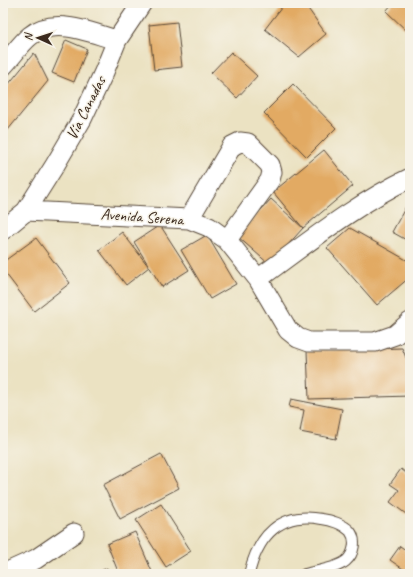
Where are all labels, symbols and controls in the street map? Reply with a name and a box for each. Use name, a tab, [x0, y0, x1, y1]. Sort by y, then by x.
north arrow	[18, 18, 58, 58]
text: N	[21, 32, 35, 41]
street label: Vía Canadas	[62, 72, 111, 143]
street label: Avenida Serena	[100, 204, 185, 230]

